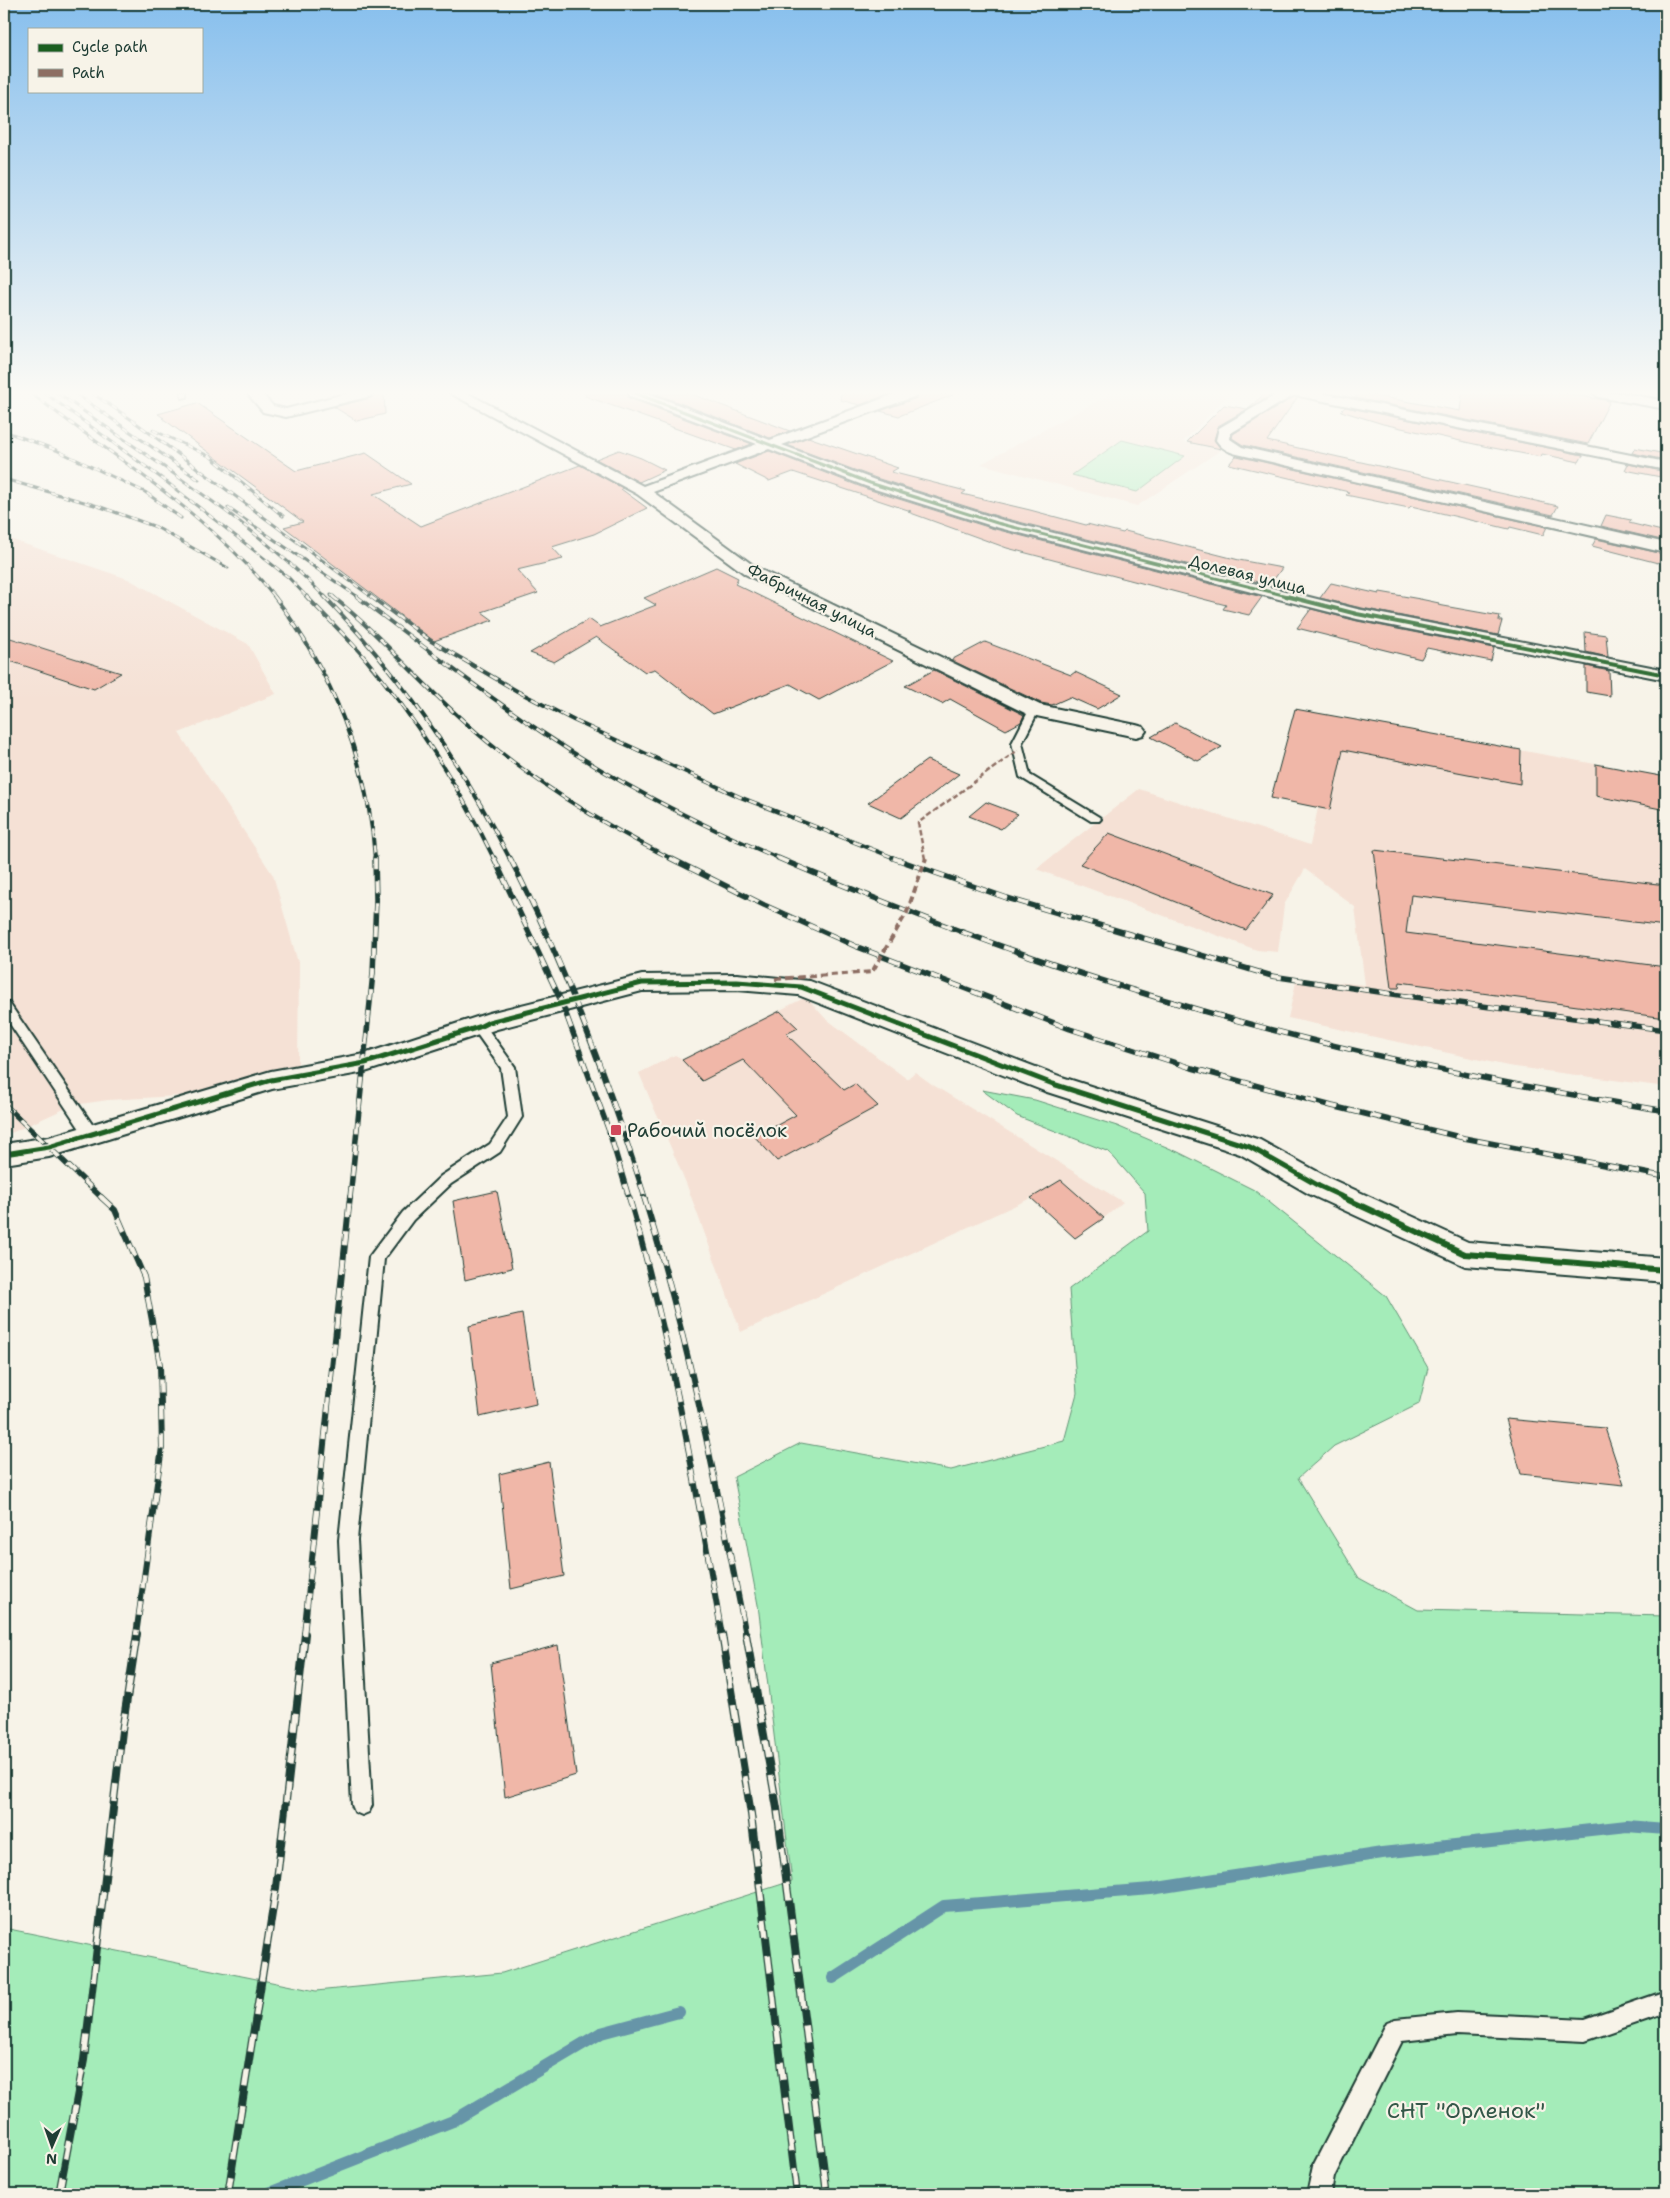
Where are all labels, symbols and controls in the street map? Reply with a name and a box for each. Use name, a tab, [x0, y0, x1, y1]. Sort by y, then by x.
legend	[28, 28, 202, 92]
text: Cycle path	[72, 37, 148, 57]
text: Path	[72, 63, 105, 83]
street label: Долевая улица	[1187, 550, 1309, 599]
street label: Фабричная улица	[743, 559, 880, 642]
place label: Рабочий посёлок	[627, 1118, 787, 1143]
marker: Рабочий посёлок	[609, 1123, 623, 1137]
park label: СНТ "Орленок"	[1387, 2096, 1545, 2125]
north arrow	[28, 2120, 78, 2170]
text: N	[46, 2150, 57, 2168]

